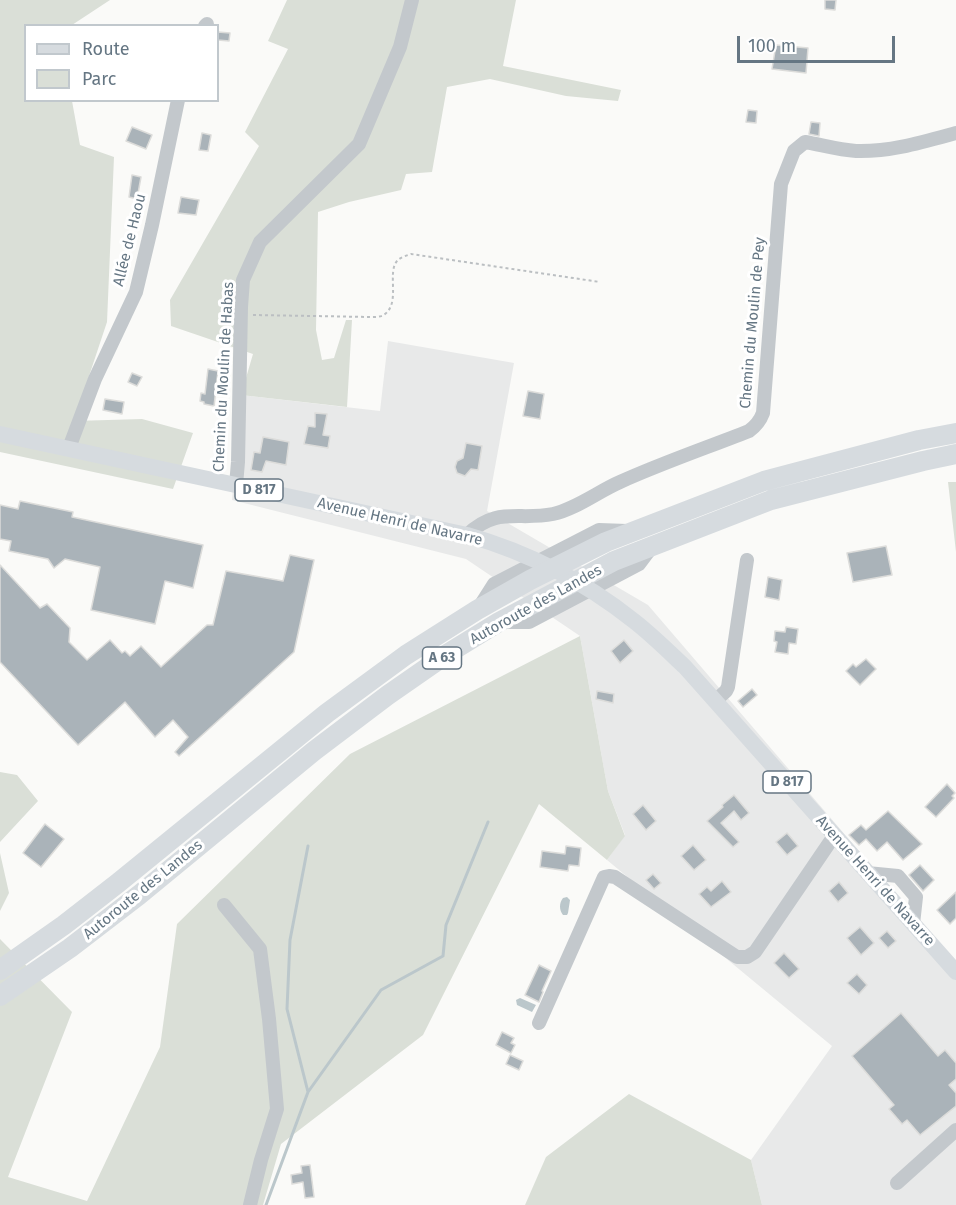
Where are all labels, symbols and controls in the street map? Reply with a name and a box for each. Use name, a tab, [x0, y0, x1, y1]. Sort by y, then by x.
legend	[24, 24, 219, 102]
scale bar	[740, 24, 898, 62]
text: 100 m	[748, 35, 796, 57]
text: Route	[82, 38, 130, 60]
text: Parc	[82, 68, 116, 90]
street label: Allée de Haou	[110, 192, 150, 288]
street label: Chemin du Moulin de Pey	[737, 236, 769, 410]
street label: Chemin du Moulin de Habas	[210, 281, 238, 473]
road number: D 817	[235, 479, 283, 501]
street label: Avenue Henri de Navarre	[316, 494, 484, 550]
street label: Autoroute des Landes	[467, 561, 605, 649]
road number: A 63	[422, 647, 462, 669]
road number: D 817	[763, 771, 811, 793]
street label: Avenue Henri de Navarre	[812, 812, 938, 950]
street label: Autoroute des Landes	[80, 836, 206, 944]

